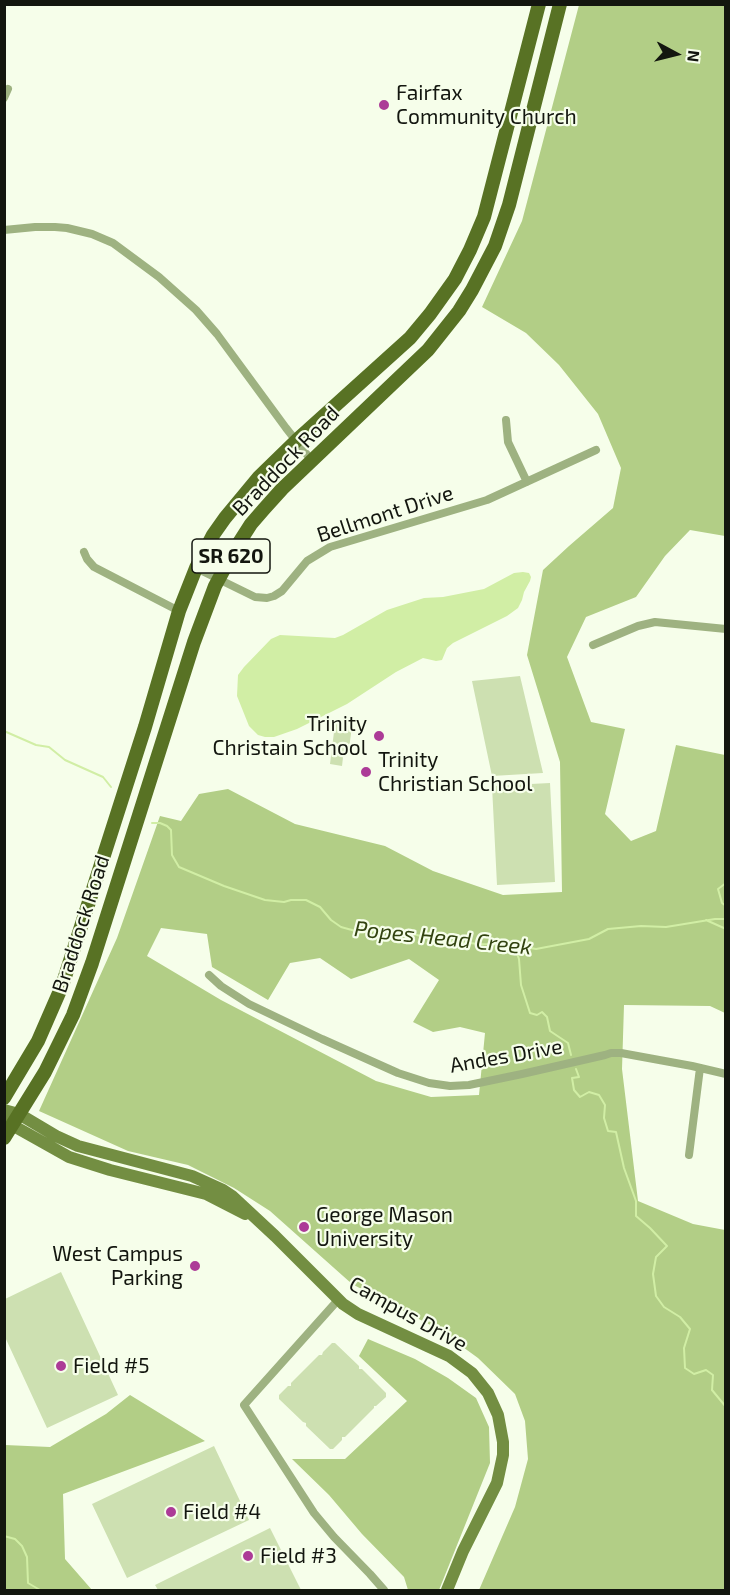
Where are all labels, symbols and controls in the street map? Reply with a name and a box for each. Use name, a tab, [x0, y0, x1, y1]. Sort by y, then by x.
north arrow	[646, 24, 706, 84]
text: N	[684, 49, 704, 63]
place label: Fairfax Community Church	[396, 80, 577, 130]
marker: Fairfax Community Church	[377, 98, 391, 112]
street label: Braddock Road	[227, 401, 345, 521]
street label: Bellmont Drive	[314, 480, 456, 548]
road number: SR 620	[192, 539, 270, 573]
place label: Trinity Christain School	[213, 711, 367, 761]
marker: Trinity Christain School	[372, 729, 386, 743]
place label: Trinity Christian School	[378, 747, 532, 797]
marker: Trinity Christian School	[359, 765, 373, 779]
street label: Braddock Road	[47, 852, 115, 996]
water label: Popes Head Creek	[353, 916, 533, 960]
street label: Andes Drive	[448, 1034, 564, 1078]
place label: George Mason University	[316, 1202, 453, 1252]
marker: George Mason University	[297, 1220, 311, 1234]
place label: West Campus Parking	[52, 1241, 183, 1291]
marker: West Campus Parking	[188, 1259, 202, 1273]
street label: Campus Drive	[344, 1271, 472, 1357]
place label: Field #5	[73, 1353, 149, 1379]
marker: Field #5	[54, 1359, 68, 1373]
place label: Field #4	[183, 1499, 261, 1525]
marker: Field #4	[164, 1505, 178, 1519]
place label: Field #3	[260, 1543, 337, 1569]
marker: Field #3	[241, 1549, 255, 1563]

